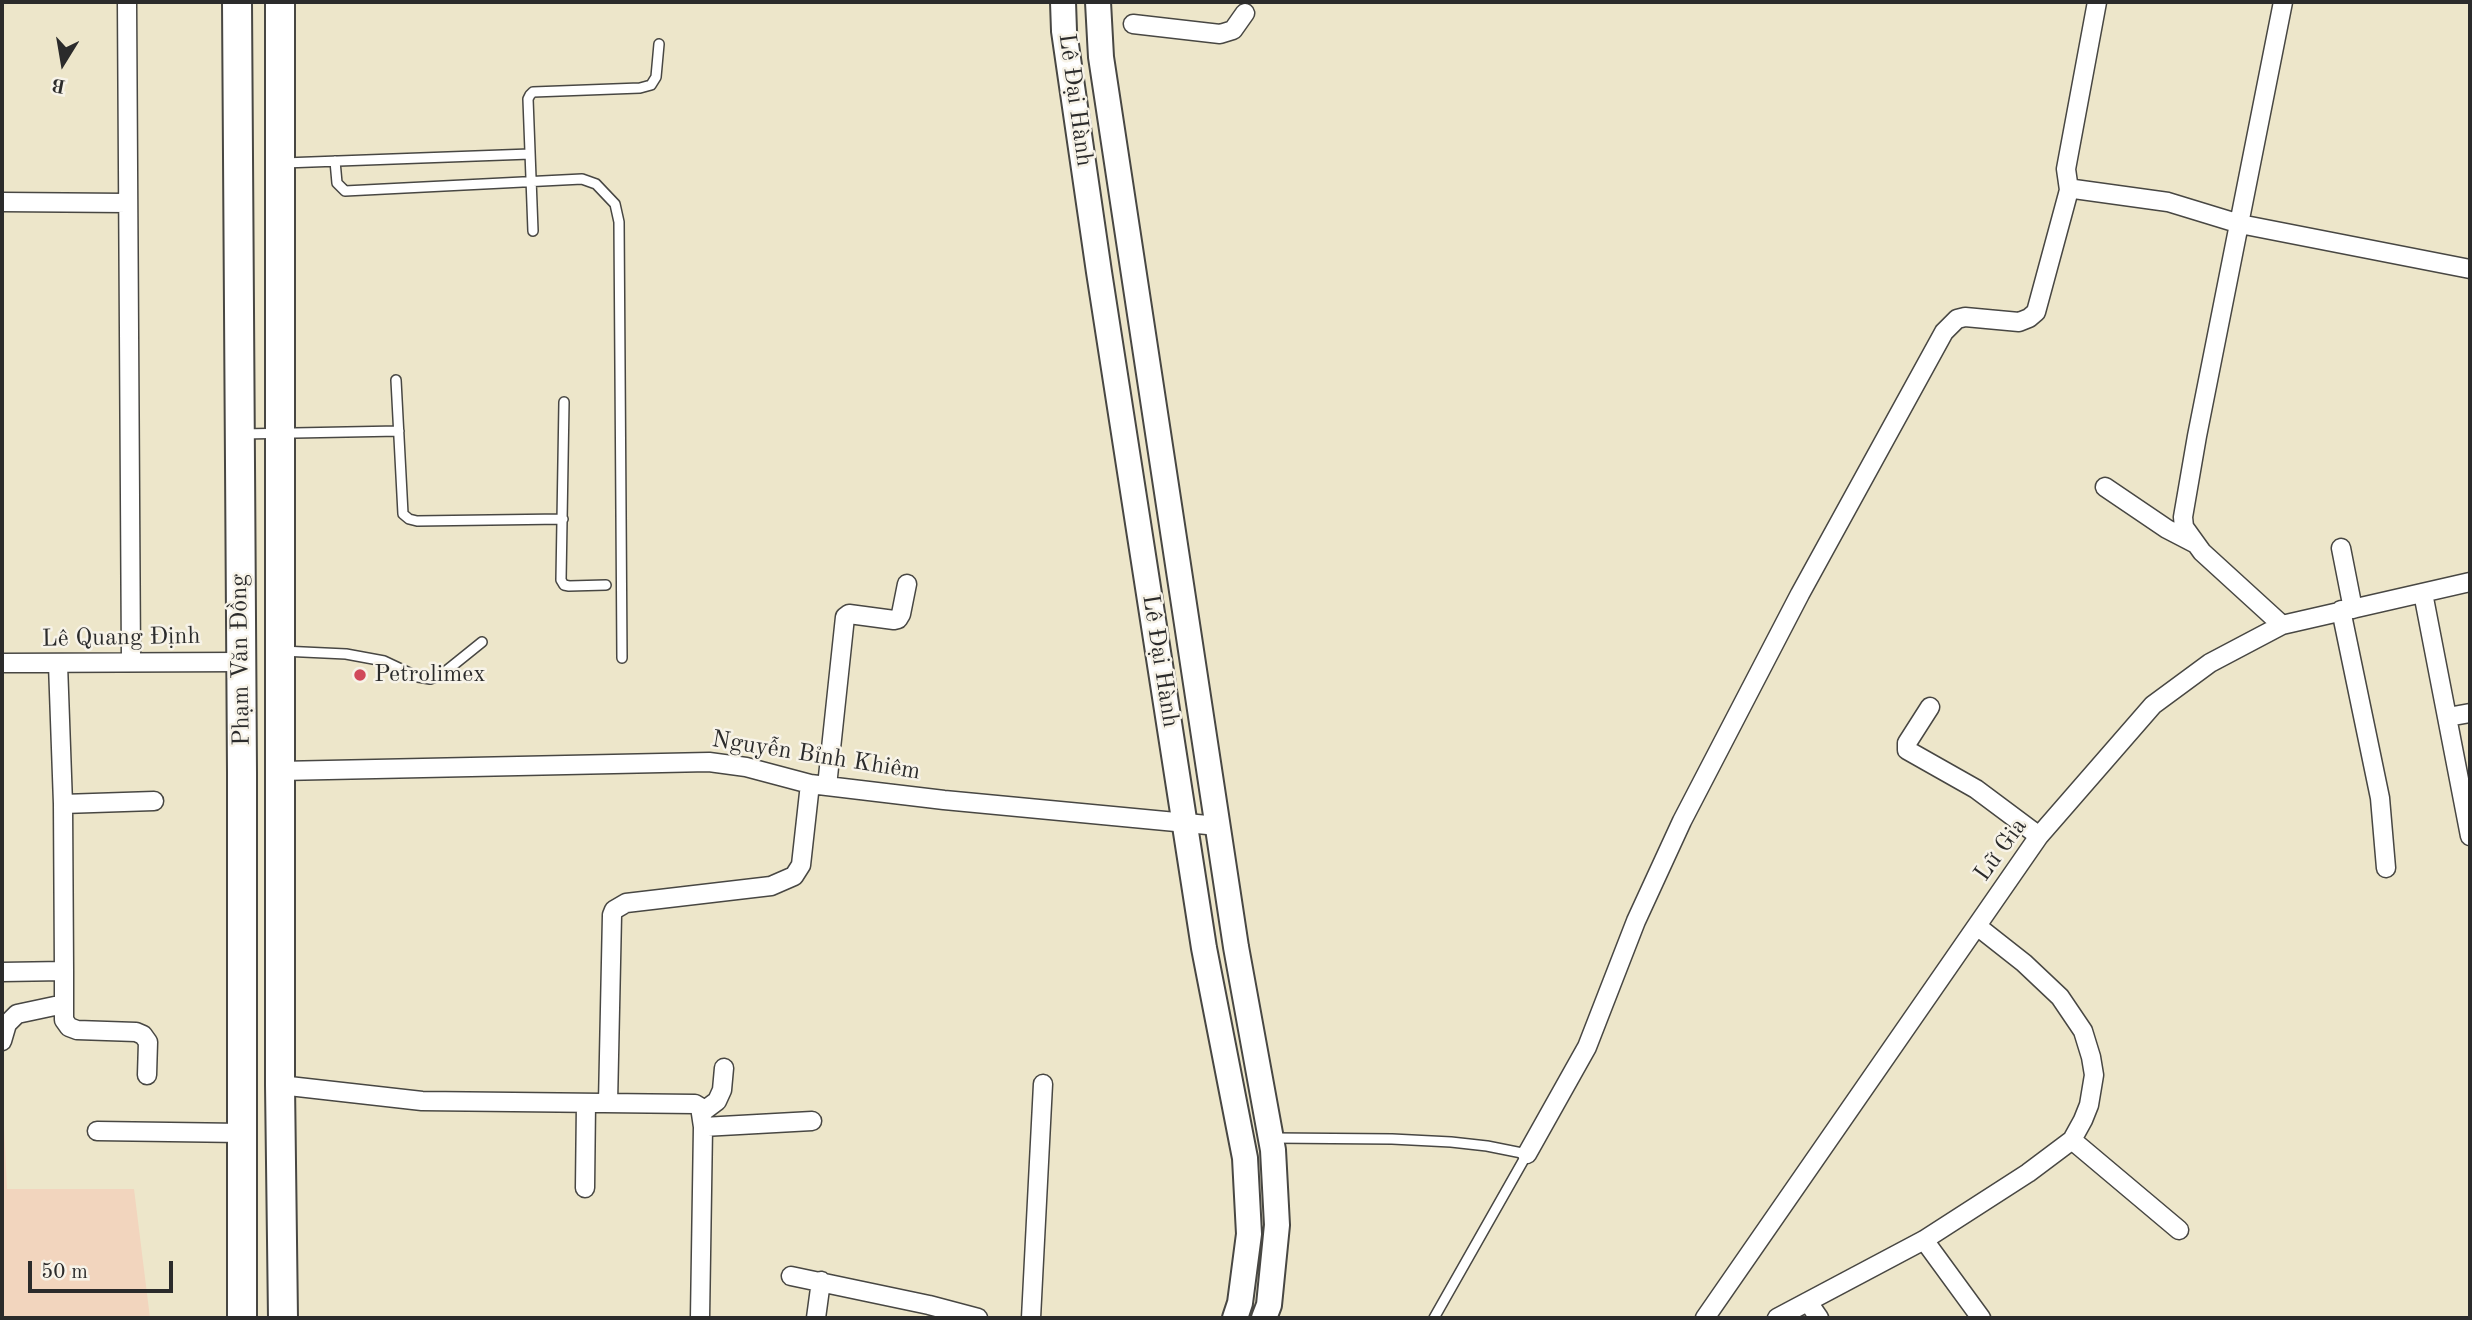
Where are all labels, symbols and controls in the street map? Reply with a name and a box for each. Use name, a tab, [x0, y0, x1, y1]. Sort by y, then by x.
north arrow	[28, 28, 98, 98]
street label: Lê Đại Hành	[1051, 32, 1099, 168]
text: B	[50, 73, 67, 95]
street label: Phạm Văn Đồng	[225, 574, 257, 746]
street label: Lê Đại Hành	[1135, 593, 1185, 729]
street label: Lê Quang Định	[41, 622, 201, 654]
place label: Petrolimex	[374, 661, 486, 689]
marker: Petrolimex	[352, 667, 368, 683]
street label: Nguyễn Bỉnh Khiêm	[710, 725, 922, 787]
street label: Lữ Gia	[1968, 813, 2034, 887]
scale bar	[32, 1246, 177, 1290]
text: 50 m	[41, 1262, 88, 1283]

